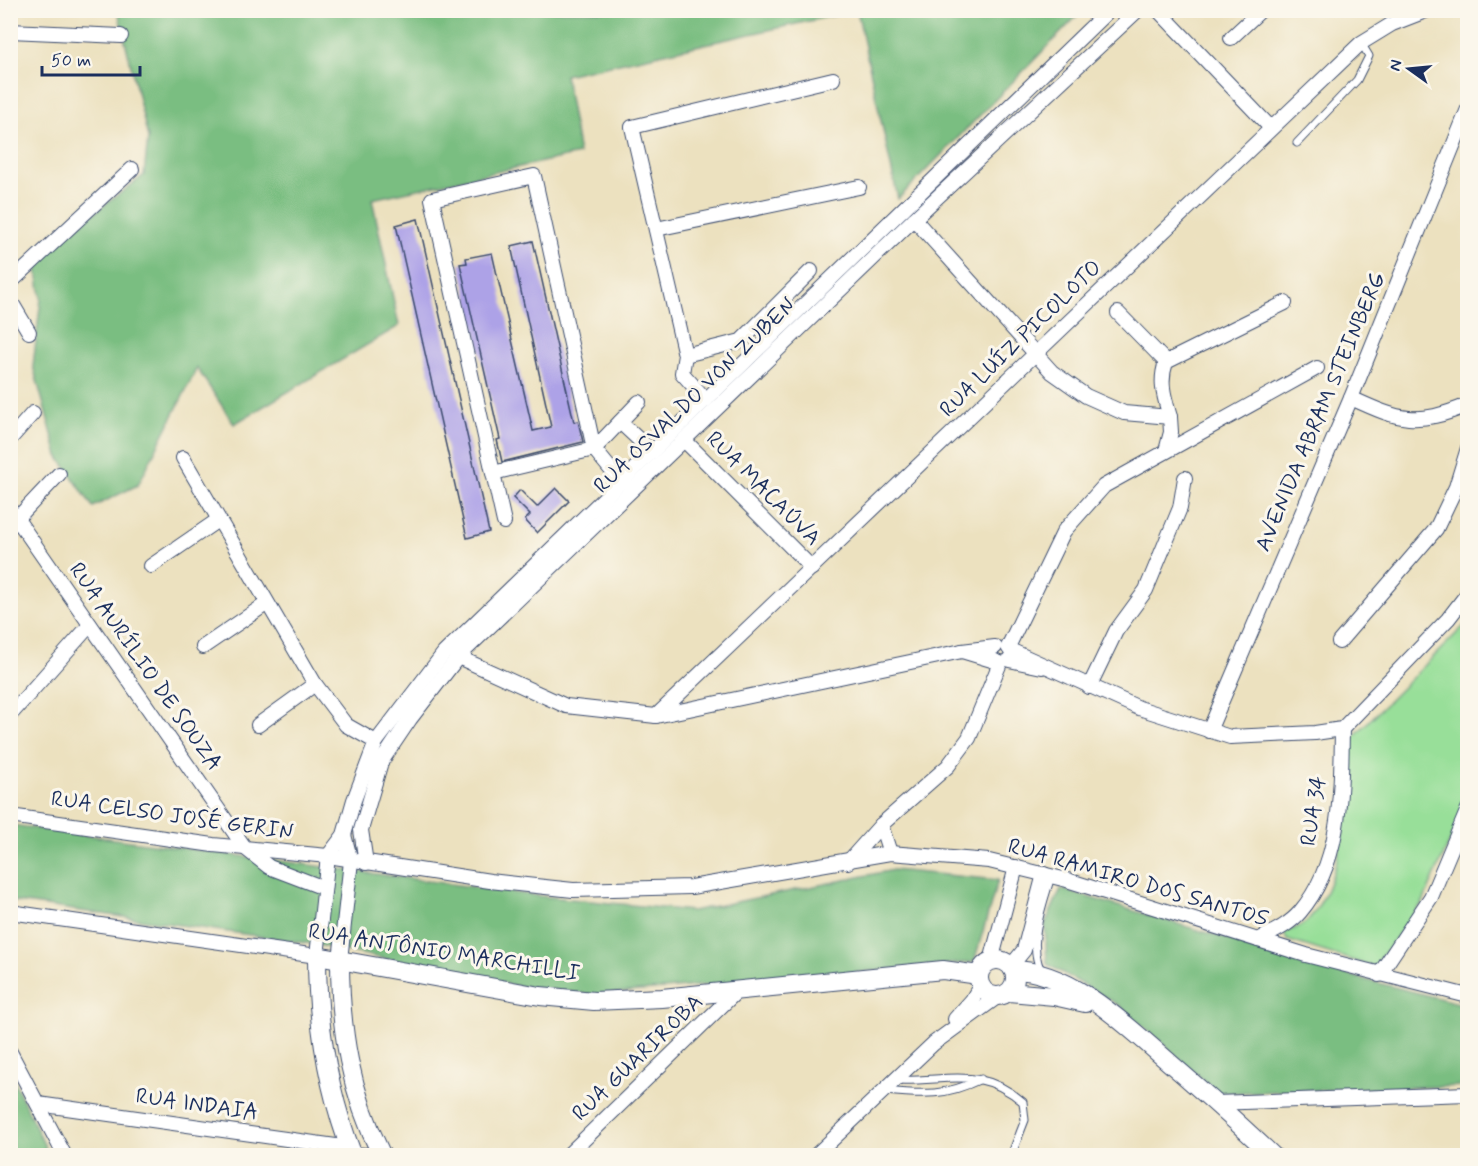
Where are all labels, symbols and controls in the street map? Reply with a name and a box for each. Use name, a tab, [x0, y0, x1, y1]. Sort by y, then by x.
scale bar	[42, 39, 140, 77]
north arrow	[1379, 39, 1439, 99]
text: 50 m	[51, 49, 91, 73]
text: N	[1384, 58, 1407, 73]
street label: RUA LUÍZ PICOLOTO	[933, 254, 1108, 424]
street label: AVENIDA ABRAM STEINBERG	[1249, 268, 1393, 556]
street label: RUA OSVALDO VON ZUBEN	[588, 292, 802, 500]
street label: RUA MACAÚVA	[700, 426, 826, 552]
street label: RUA AURÍLIO DE SOUZA	[62, 557, 229, 777]
street label: RUA 34	[1295, 774, 1333, 848]
street label: RUA CELSO JOSÉ GERIN	[49, 784, 295, 847]
street label: RUA RAMIRO DOS SANTOS	[1005, 832, 1271, 934]
street label: RUA ANTÔNIO MARCHILLI	[306, 918, 582, 988]
street label: RUA GUARIROBA	[567, 988, 709, 1128]
street label: RUA INDAIA	[134, 1083, 260, 1127]

